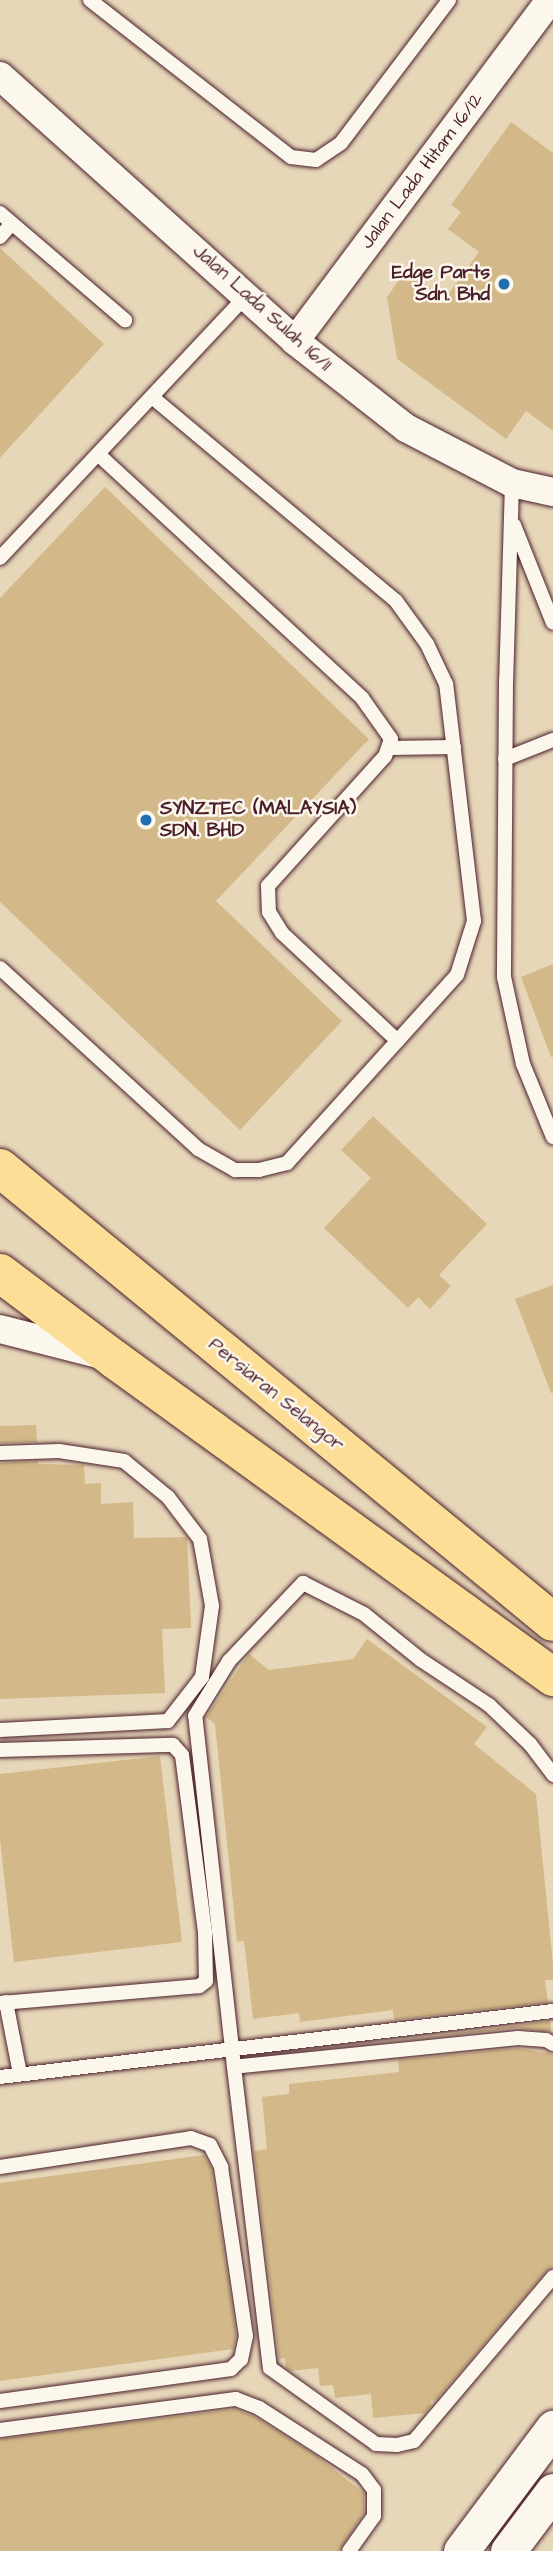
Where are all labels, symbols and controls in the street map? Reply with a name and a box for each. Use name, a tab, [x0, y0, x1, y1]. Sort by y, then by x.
street label: Jalan Lada Hitam 16/12	[356, 88, 488, 254]
street label: Jalan Lada Sulah 16/11	[188, 240, 336, 376]
place label: Edge Parts Sdn. Bhd	[392, 262, 490, 306]
marker: Edge Parts Sdn. Bhd	[496, 276, 512, 292]
place label: SYNZTEC (MALAYSIA) SDN. BHD	[160, 798, 356, 842]
marker: SYNZTEC (MALAYSIA) SDN. BHD	[138, 812, 154, 828]
street label: Persiaran Selangor	[204, 1333, 348, 1457]

